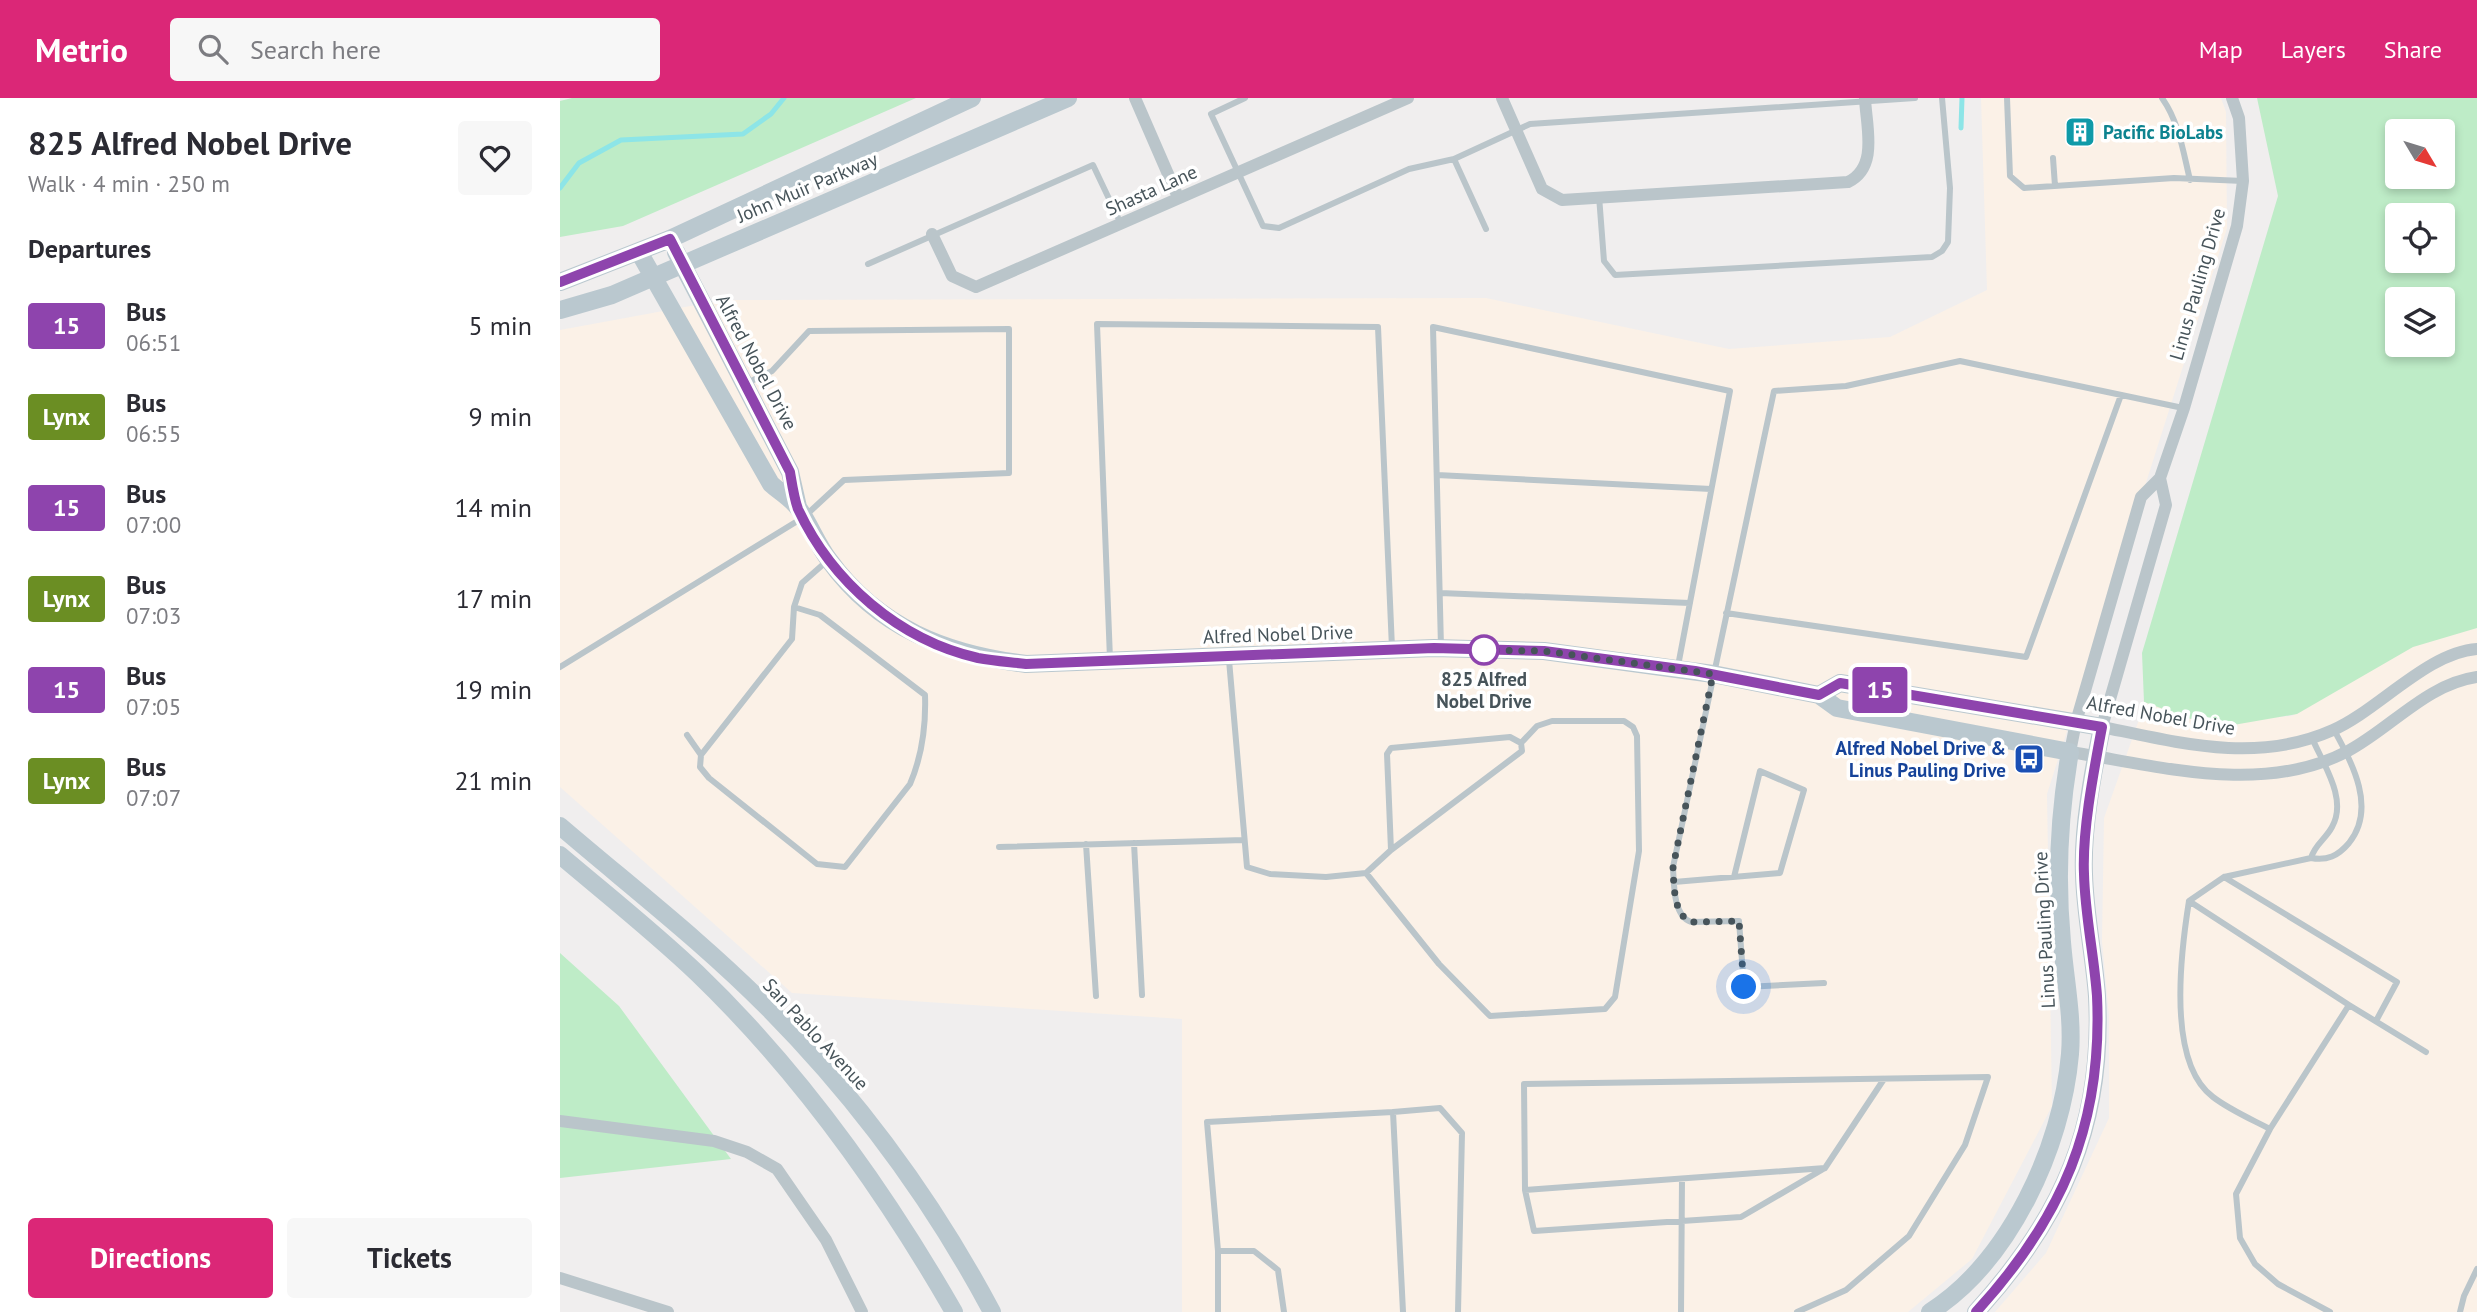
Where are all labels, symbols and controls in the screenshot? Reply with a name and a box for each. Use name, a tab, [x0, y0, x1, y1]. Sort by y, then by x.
search box	[170, 18, 660, 81]
text: Metrio	[35, 28, 128, 71]
icon: search	[194, 30, 232, 68]
text: Search here	[250, 33, 381, 66]
text: Map	[2199, 34, 2243, 65]
text: Layers	[2281, 34, 2346, 65]
text: Share	[2384, 34, 2442, 65]
building icon: Pacific BioLabs	[2063, 115, 2097, 149]
north arrow	[2385, 119, 2455, 189]
map controls	[2385, 119, 2455, 357]
place label: Pacific BioLabs	[2103, 120, 2223, 144]
text: 825 Alfred Nobel Drive	[28, 121, 352, 164]
button: heart	[458, 121, 532, 195]
street label: John Muir Parkway	[732, 146, 881, 228]
street label: Shasta Lane	[1101, 159, 1201, 221]
text: Walk · 4 min · 250 m	[28, 169, 230, 198]
button: locate	[2385, 203, 2455, 273]
street label: Linus Pauling Drive	[2164, 205, 2230, 363]
text: Departures	[28, 232, 151, 265]
button: layers	[2385, 287, 2455, 357]
street label: Alfred Nobel Drive	[711, 290, 803, 434]
text: Bus	[126, 295, 166, 328]
text: 5 min	[469, 309, 532, 342]
text: 15	[53, 310, 80, 341]
text: 06:51	[126, 328, 181, 357]
text: Bus	[126, 386, 166, 419]
text: 9 min	[469, 400, 532, 433]
text: Lynx	[43, 401, 90, 432]
text: 06:55	[126, 419, 181, 448]
text: Bus	[126, 477, 166, 510]
text: 14 min	[454, 491, 532, 524]
text: 15	[53, 492, 80, 523]
text: 07:00	[126, 510, 181, 539]
text: Bus	[126, 568, 166, 601]
text: 17 min	[456, 582, 532, 615]
text: Lynx	[43, 583, 90, 614]
text: 07:03	[126, 601, 181, 630]
street label: Alfred Nobel Drive	[1203, 619, 1353, 649]
marker: 825 Alfred Nobel Drive	[1469, 635, 1499, 665]
text: Bus	[126, 659, 166, 692]
place label: 825 Alfred Nobel Drive	[1436, 667, 1532, 713]
line badge: 15	[1848, 667, 1912, 713]
text: 19 min	[454, 673, 532, 706]
text: 15	[53, 674, 80, 705]
text: 15	[1866, 674, 1894, 705]
street label: Alfred Nobel Drive	[2085, 690, 2237, 740]
text: 07:05	[126, 692, 181, 721]
place label: Alfred Nobel Drive & Linus Pauling Drive	[1836, 736, 2006, 782]
bus stop icon: Alfred Nobel Drive & Linus Pauling Drive	[2012, 742, 2046, 776]
text: Bus	[126, 750, 166, 783]
text: 21 min	[454, 764, 532, 797]
text: Lynx	[43, 765, 90, 796]
text: 07:07	[126, 783, 181, 812]
street label: Linus Pauling Drive	[2028, 851, 2060, 1009]
your location	[1726, 969, 1761, 1004]
street label: San Pablo Avenue	[758, 973, 874, 1095]
button: Directions	[28, 1218, 273, 1298]
button: Tickets	[287, 1218, 532, 1298]

